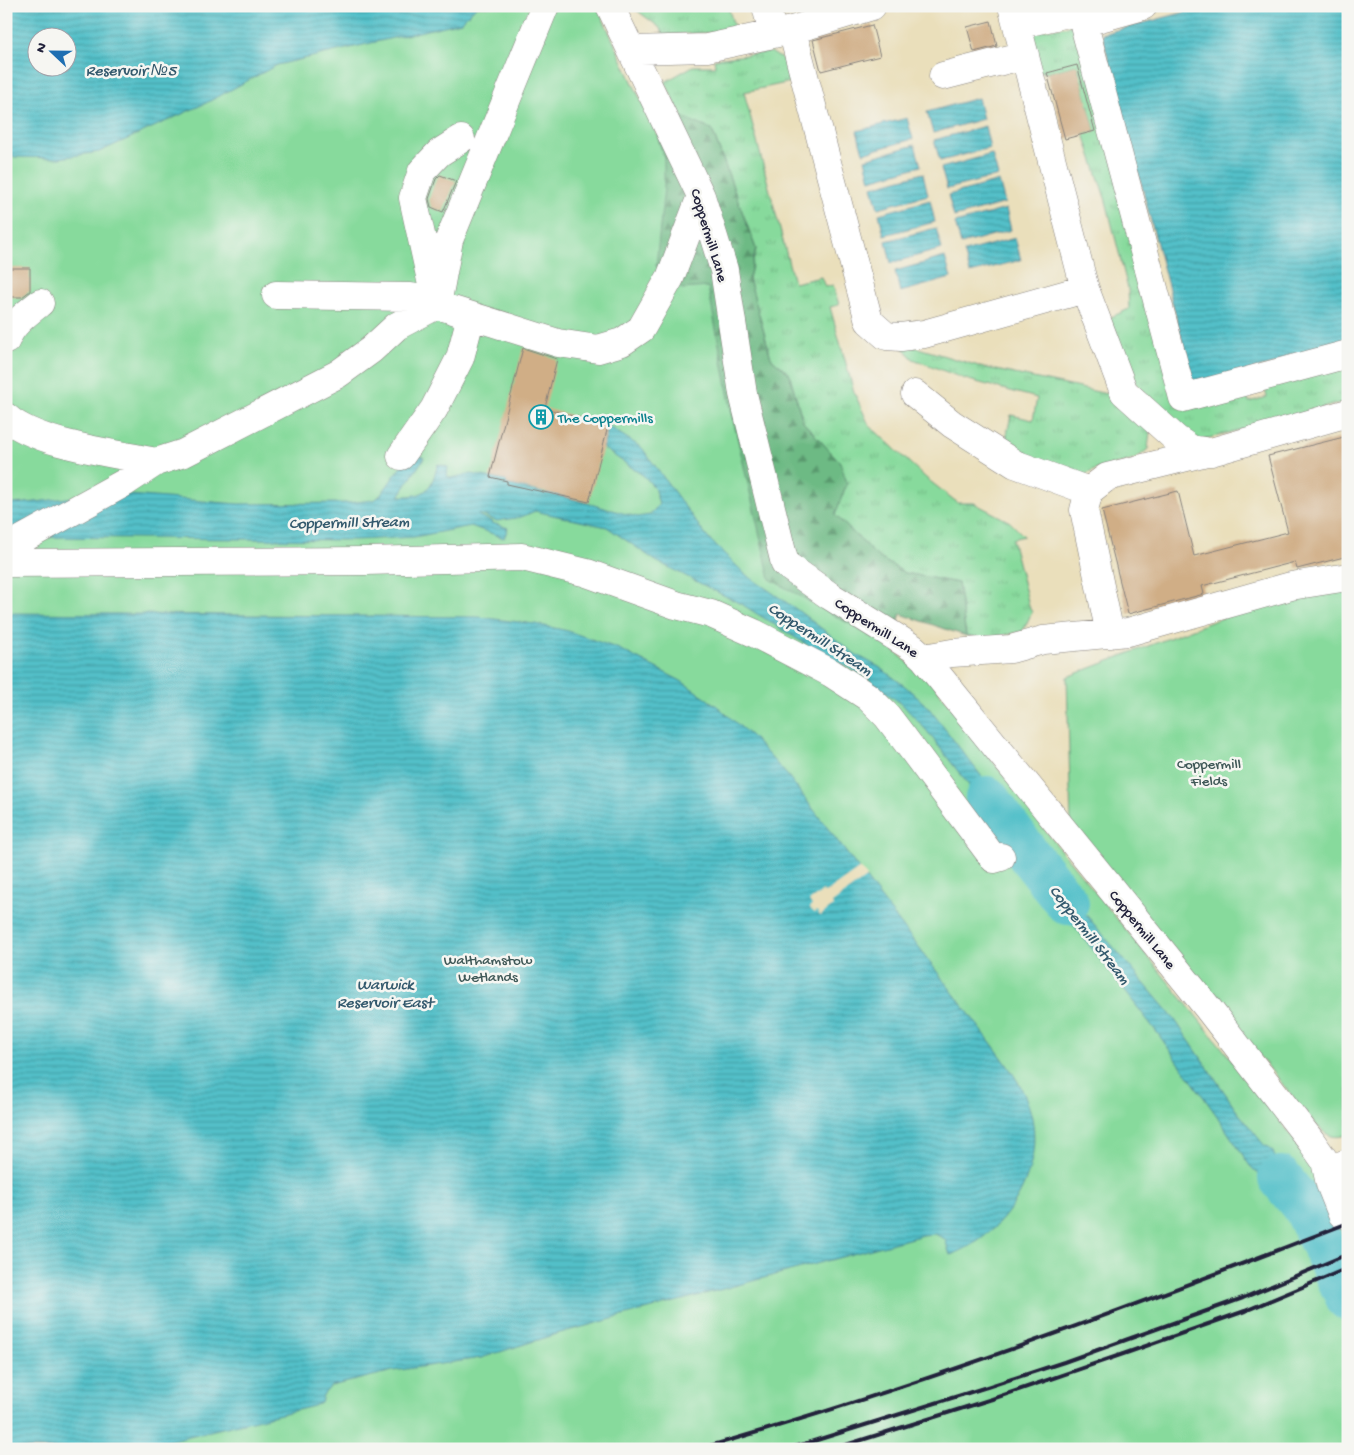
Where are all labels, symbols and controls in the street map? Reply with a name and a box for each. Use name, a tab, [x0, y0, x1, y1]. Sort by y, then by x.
north arrow	[28, 28, 78, 78]
text: N	[33, 41, 52, 55]
water label: Reservoir №5	[86, 63, 178, 82]
street label: Coppermill Lane	[685, 187, 731, 285]
building icon: The Coppermills	[528, 404, 554, 430]
place label: The Coppermills	[557, 410, 653, 428]
water label: Coppermill Stream	[289, 514, 410, 535]
street label: Coppermill Lane	[831, 595, 921, 663]
water label: Coppermill Stream	[763, 600, 875, 682]
park label: Coppermill Fields	[1177, 756, 1241, 791]
water label: Coppermill Stream	[1044, 883, 1133, 990]
street label: Coppermill Lane	[1104, 887, 1179, 974]
park label: Walthamstow Wetlands	[444, 952, 533, 987]
water label: Warwick Reservoir East	[337, 977, 435, 1014]

